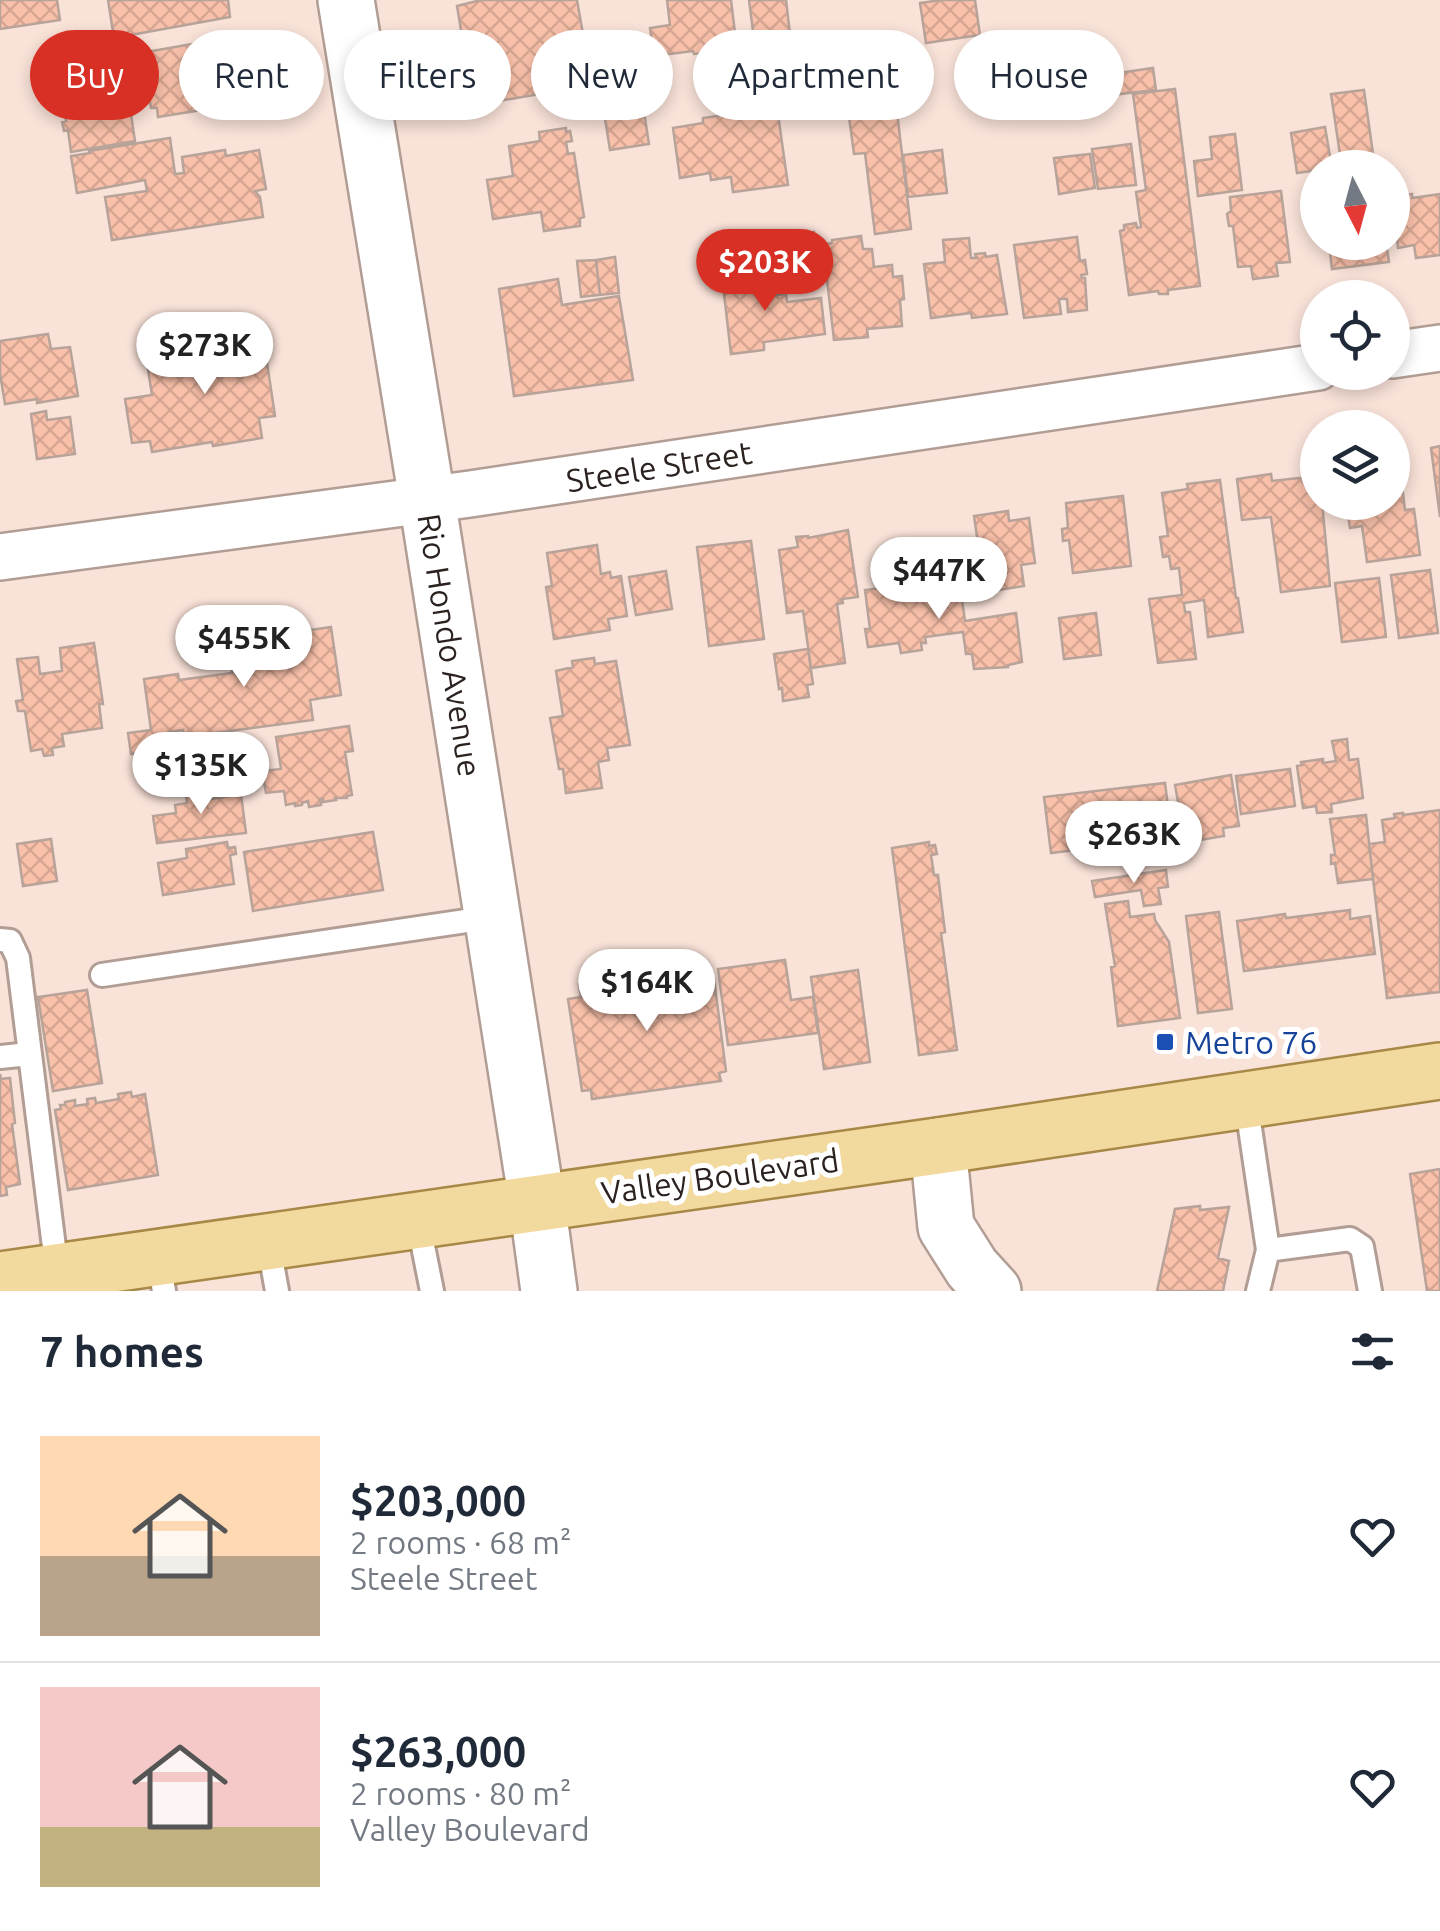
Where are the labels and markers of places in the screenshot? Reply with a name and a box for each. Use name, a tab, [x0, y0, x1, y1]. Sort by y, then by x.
pin: $203K	[695, 229, 835, 314]
pin: $273K	[135, 312, 275, 397]
pin: $447K	[869, 537, 1009, 622]
pin: $455K	[174, 605, 314, 690]
pin: $135K	[131, 732, 271, 817]
pin: $263K	[1064, 801, 1204, 886]
pin: $164K	[577, 949, 717, 1034]
place label: Metro 76	[1185, 1024, 1317, 1060]
marker: Metro 76	[1154, 1031, 1176, 1053]

